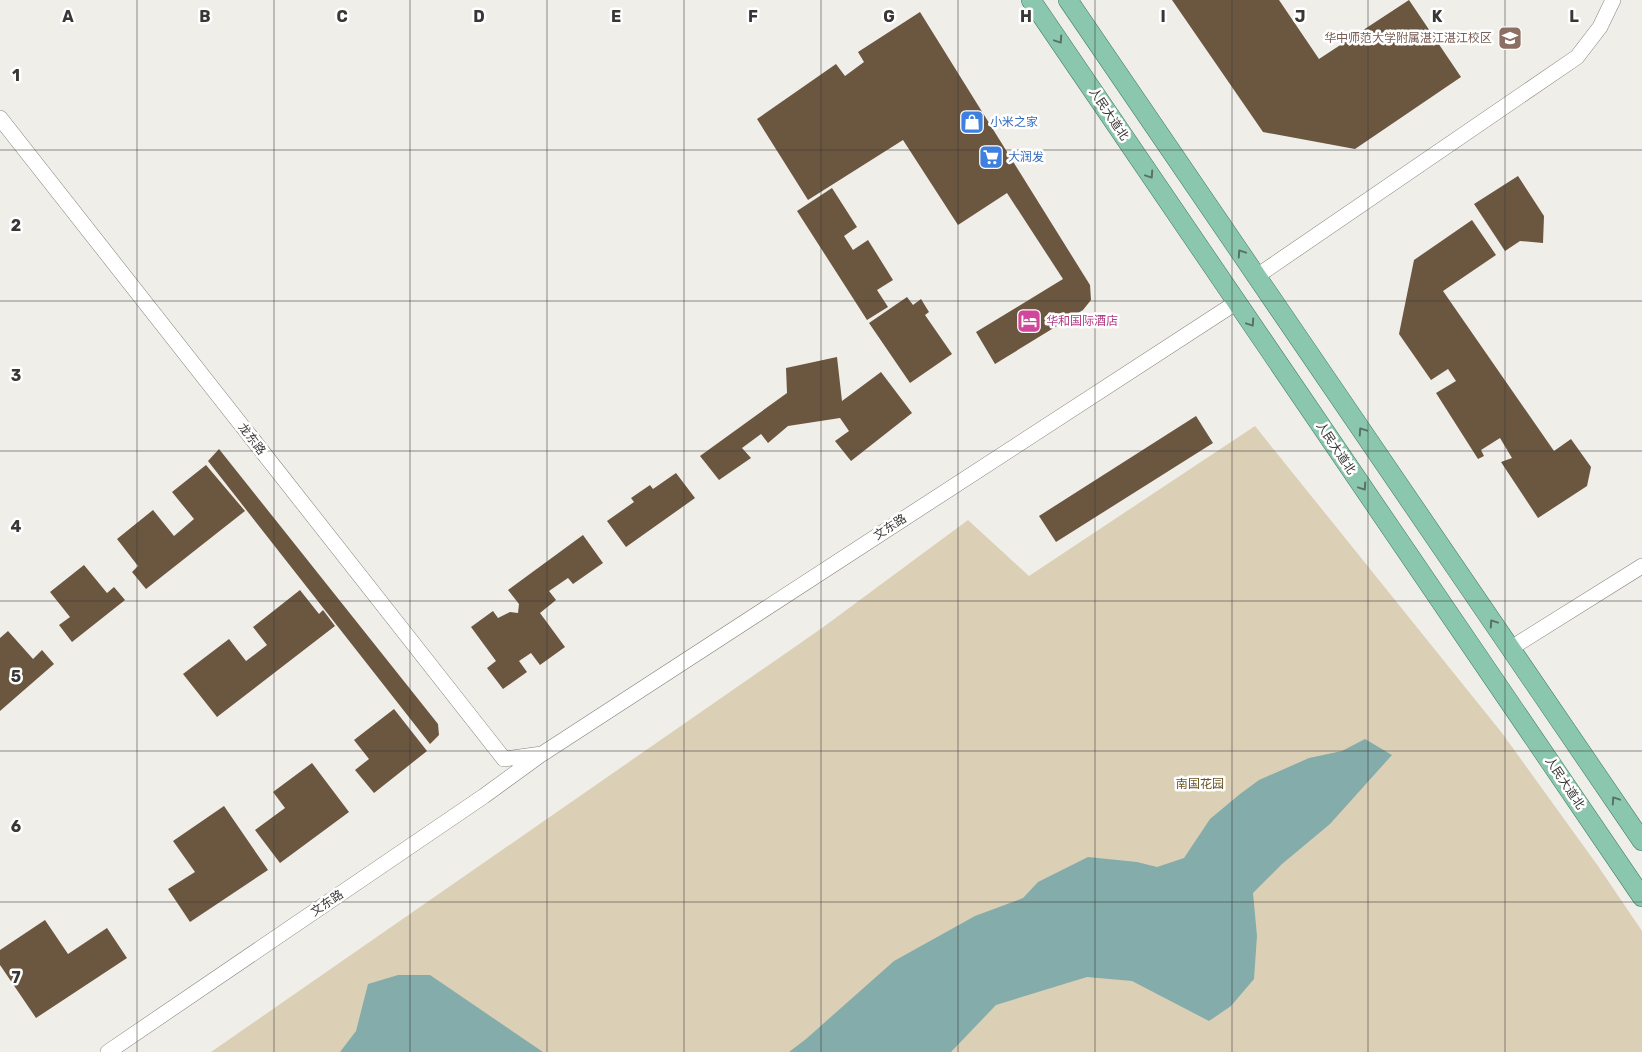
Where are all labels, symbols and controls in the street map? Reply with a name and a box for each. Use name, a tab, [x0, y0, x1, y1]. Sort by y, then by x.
text: A	[62, 7, 74, 26]
text: B	[199, 7, 211, 26]
text: C	[336, 7, 348, 26]
text: D	[473, 7, 485, 26]
text: E	[611, 7, 621, 26]
text: F	[748, 7, 758, 26]
text: G	[883, 7, 895, 26]
text: H	[1020, 7, 1032, 26]
text: I	[1160, 7, 1166, 26]
text: J	[1295, 7, 1305, 26]
text: K	[1432, 7, 1443, 26]
text: L	[1569, 7, 1579, 26]
school or university icon: 华中师范大学附属湛江湛江校区	[1497, 25, 1523, 51]
place label: 华中师范大学附属湛江湛江校区	[1324, 31, 1492, 45]
one-way arrow	[1053, 35, 1062, 44]
text: 1	[12, 66, 20, 85]
street label: 人民大道北	[1086, 85, 1132, 143]
shop icon: 小米之家	[959, 109, 985, 135]
place label: 小米之家	[990, 115, 1038, 129]
supermarket icon: 大润发	[978, 144, 1004, 170]
place label: 大润发	[1008, 150, 1044, 164]
one-way arrow	[1144, 169, 1153, 178]
text: 2	[11, 216, 21, 235]
one-way arrow	[1238, 249, 1247, 259]
hotel icon: 华和国际酒店	[1016, 308, 1042, 334]
place label: 华和国际酒店	[1046, 314, 1118, 328]
one-way arrow	[1245, 318, 1254, 327]
text: 3	[11, 366, 21, 385]
street label: 人民大道北	[1313, 419, 1359, 477]
street label: 龙东路	[235, 421, 269, 457]
one-way arrow	[1359, 427, 1368, 436]
one-way arrow	[1356, 481, 1366, 490]
street label: 文东路	[871, 511, 909, 543]
text: 4	[11, 517, 22, 536]
one-way arrow	[1490, 619, 1499, 629]
text: 5	[11, 667, 21, 686]
street label: 人民大道北	[1542, 754, 1588, 812]
park label: 南国花园	[1176, 777, 1224, 791]
one-way arrow	[1611, 797, 1621, 806]
text: 6	[11, 817, 21, 836]
street label: 文东路	[308, 887, 346, 919]
text: 7	[11, 968, 21, 987]

